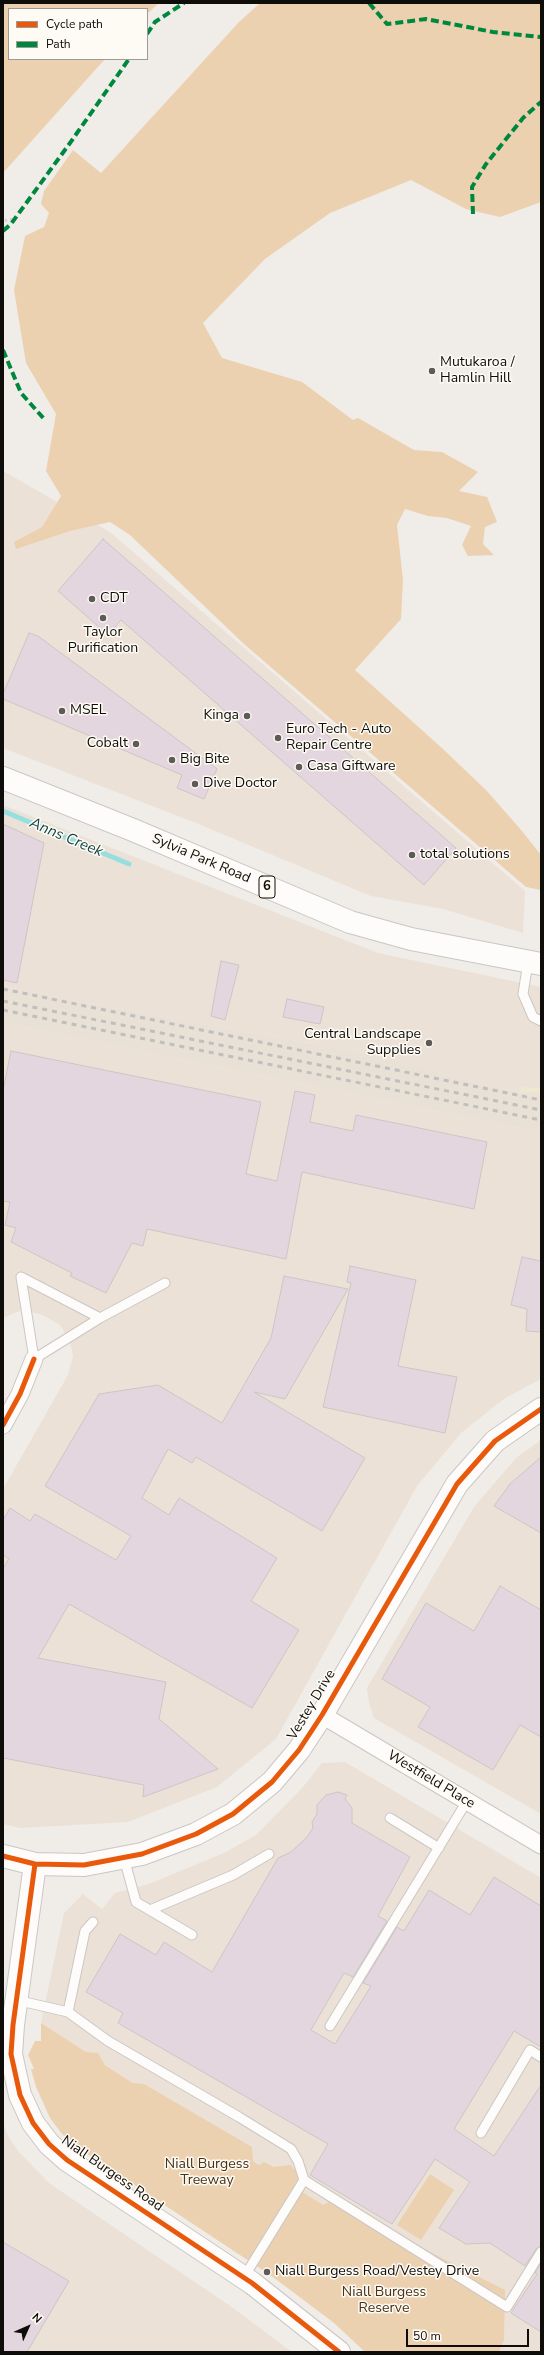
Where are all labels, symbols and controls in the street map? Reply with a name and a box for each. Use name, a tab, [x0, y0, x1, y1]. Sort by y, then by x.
legend	[8, 8, 148, 60]
text: Cycle path	[46, 16, 103, 32]
text: Path	[46, 36, 71, 52]
place label: Mutukaroa / Hamlin Hill	[440, 355, 515, 388]
marker: Mutukaroa / Hamlin Hill	[427, 366, 437, 376]
place label: CDT	[100, 591, 128, 607]
marker: CDT	[87, 594, 97, 604]
marker: Taylor Purification	[98, 613, 108, 623]
place label: Taylor Purification	[68, 625, 138, 658]
place label: MSEL	[70, 703, 106, 719]
marker: MSEL	[57, 706, 67, 716]
place label: Kinga	[203, 708, 239, 724]
marker: Kinga	[242, 711, 252, 721]
place label: Euro Tech - Auto Repair Centre	[286, 722, 391, 754]
marker: Euro Tech - Auto Repair Centre	[273, 733, 283, 743]
place label: Cobalt	[87, 736, 128, 752]
marker: Cobalt	[131, 739, 141, 749]
place label: Big Bite	[180, 752, 230, 768]
marker: Big Bite	[167, 755, 177, 765]
place label: Casa Giftware	[307, 759, 396, 775]
marker: Casa Giftware	[294, 762, 304, 772]
place label: Dive Doctor	[203, 776, 277, 792]
marker: Dive Doctor	[190, 779, 200, 789]
water label: Anns Creek	[27, 815, 105, 861]
street label: Sylvia Park Road	[149, 831, 253, 887]
place label: total solutions	[420, 847, 510, 863]
marker: total solutions	[407, 850, 417, 860]
road number: 6	[259, 876, 275, 898]
place label: Central Landscape Supplies	[304, 1027, 421, 1060]
marker: Central Landscape Supplies	[424, 1038, 434, 1048]
street label: Vestey Drive	[284, 1667, 340, 1743]
street label: Westfield Place	[384, 1747, 478, 1813]
street label: Niall Burgess Road	[58, 2133, 166, 2215]
park label: Niall Burgess Treeway	[165, 2157, 249, 2190]
place label: Niall Burgess Road/Vestey Drive	[275, 2264, 479, 2280]
marker: Niall Burgess Road/Vestey Drive	[262, 2267, 272, 2277]
park label: Niall Burgess Reserve	[342, 2285, 426, 2318]
north arrow	[8, 2307, 48, 2347]
text: N	[29, 2310, 45, 2326]
scale bar	[408, 2321, 531, 2347]
text: 50 m	[413, 2328, 441, 2344]

